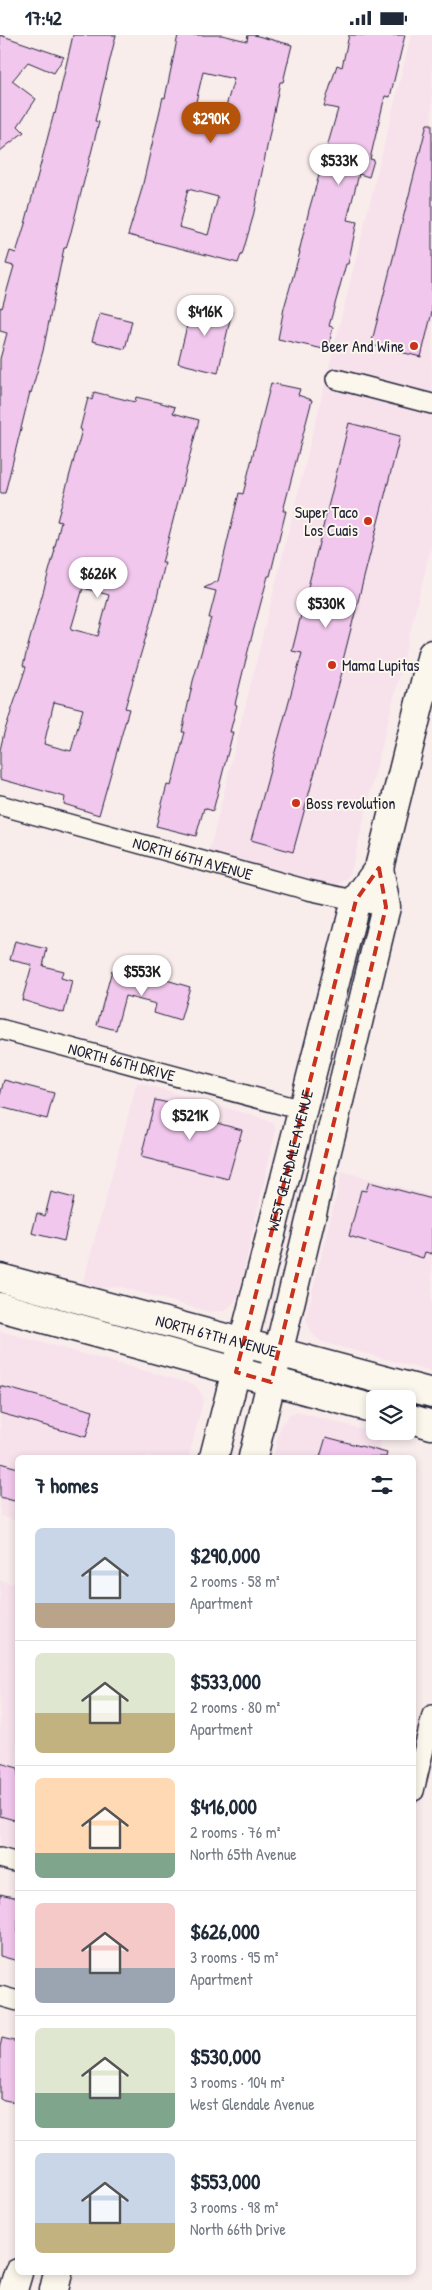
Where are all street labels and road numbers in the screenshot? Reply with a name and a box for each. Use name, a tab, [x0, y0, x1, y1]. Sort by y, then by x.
street label: NORTH 66TH AVENUE	[131, 831, 255, 885]
street label: NORTH 66TH DRIVE	[66, 1037, 177, 1086]
street label: WEST GLENDALE AVENUE	[261, 1087, 318, 1234]
street label: NORTH 67TH AVENUE	[153, 1309, 280, 1362]

